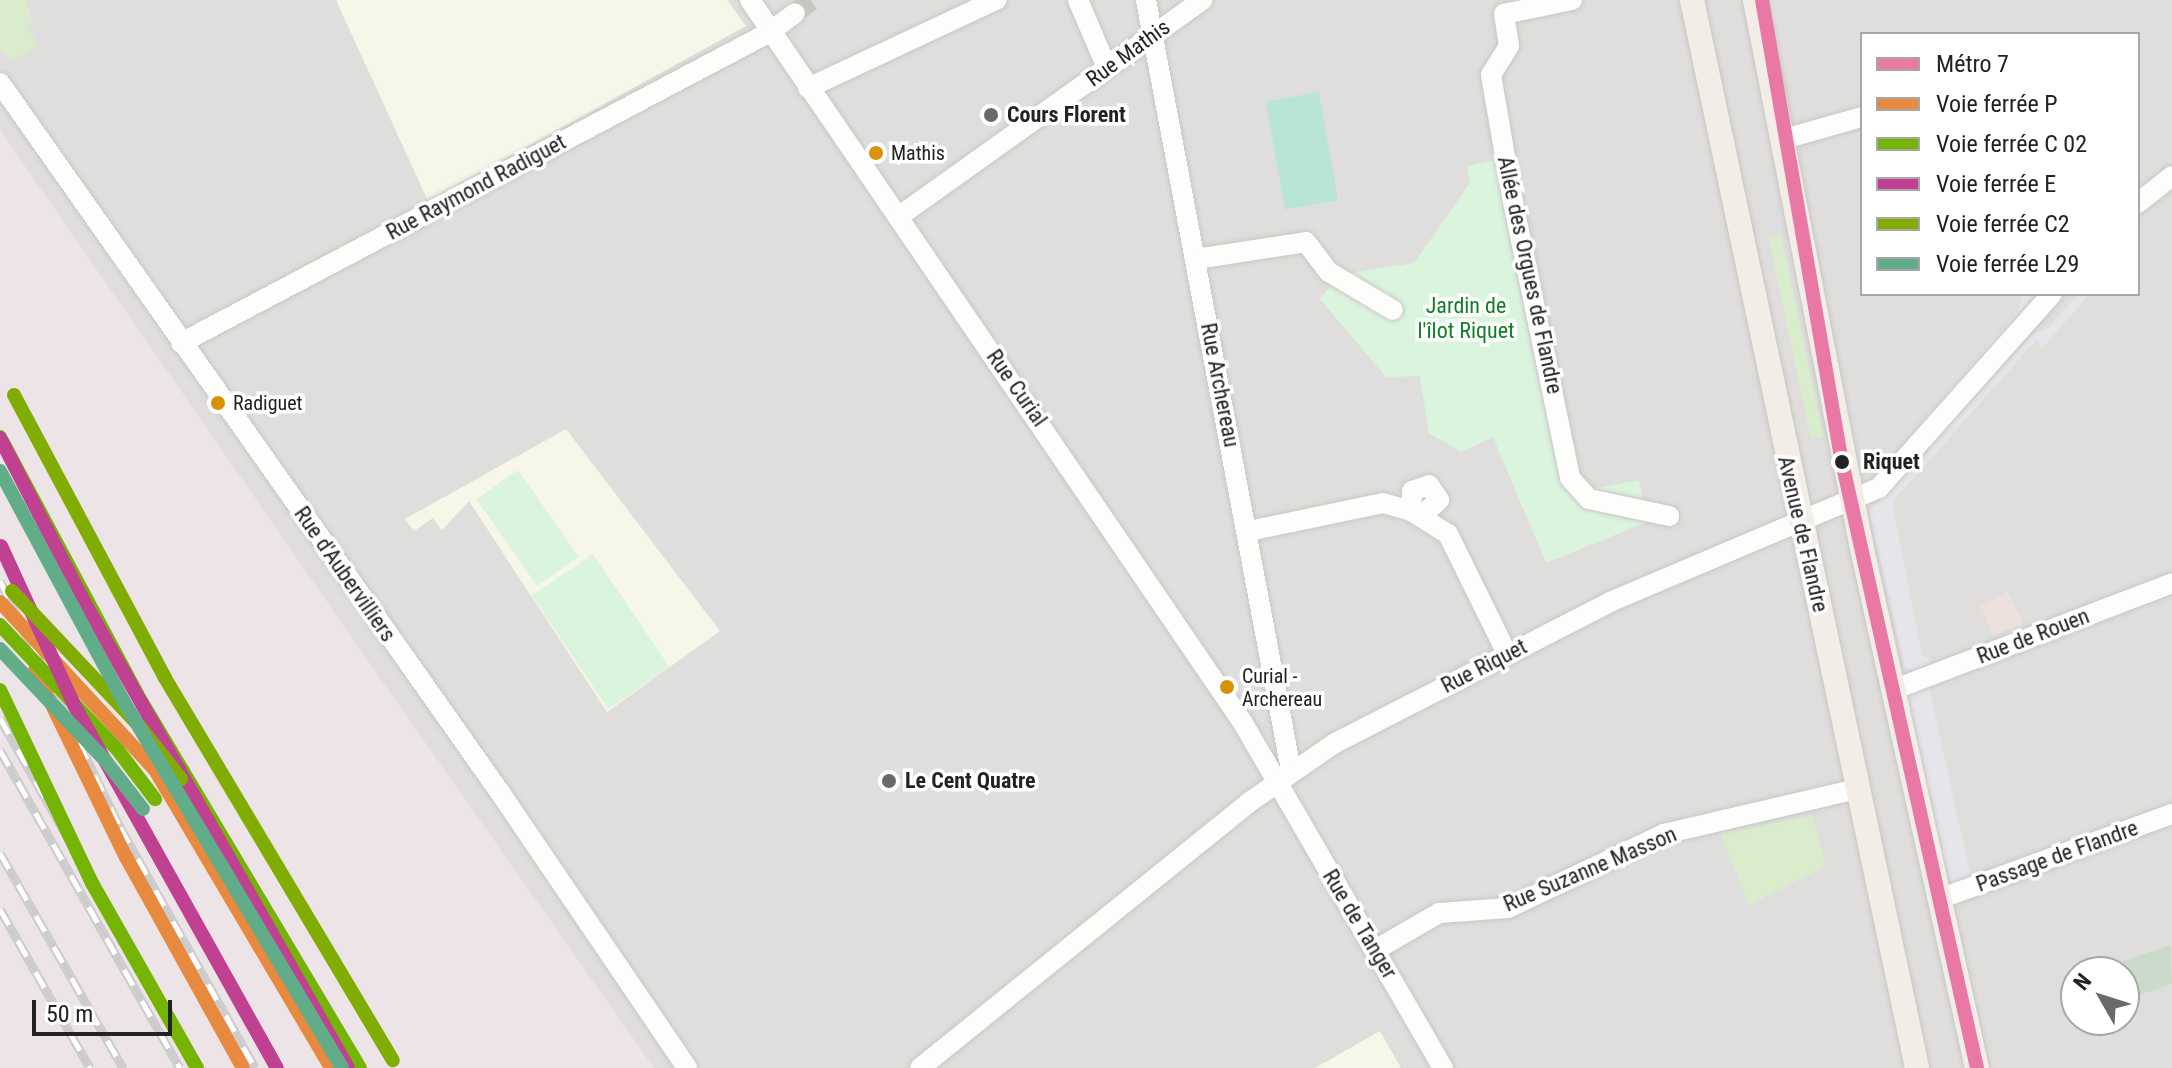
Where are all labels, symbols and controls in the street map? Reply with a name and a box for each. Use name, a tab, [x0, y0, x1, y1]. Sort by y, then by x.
street label: Rue Mathis	[1081, 14, 1175, 92]
legend	[1860, 32, 2140, 296]
text: Métro 7	[1936, 50, 2009, 78]
text: Voie ferrée P	[1936, 90, 2058, 118]
place label: Cours Florent	[1007, 102, 1126, 128]
marker: Cours Florent	[982, 106, 1000, 124]
street label: Rue Raymond Radiguet	[382, 128, 570, 246]
text: Voie ferrée C 02	[1936, 130, 2087, 158]
place label: Mathis	[891, 141, 945, 165]
marker: Mathis	[868, 145, 884, 161]
street label: Allée des Orgues de Flandre	[1492, 154, 1568, 396]
text: Voie ferrée E	[1936, 170, 2056, 198]
text: Voie ferrée C2	[1936, 210, 2070, 238]
text: Voie ferrée L29	[1936, 250, 2079, 278]
park label: Jardin de l'îlot Riquet	[1418, 292, 1514, 344]
street label: Rue Archereau	[1195, 321, 1245, 449]
street label: Rue Curial	[981, 344, 1053, 432]
place label: Radiguet	[233, 391, 303, 415]
marker: Radiguet	[210, 395, 226, 411]
marker: Riquet	[1828, 448, 1856, 476]
place label: Riquet	[1863, 449, 1920, 475]
street label: Avenue de Flandre	[1772, 453, 1834, 615]
street label: Rue d'Aubervilliers	[289, 501, 401, 647]
street label: Rue de Rouen	[1973, 602, 2093, 670]
street label: Rue Riquet	[1437, 633, 1531, 699]
place label: Curial - Archereau	[1242, 664, 1322, 711]
marker: Curial - Archereau	[1219, 679, 1235, 695]
place label: Le Cent Quatre	[905, 768, 1036, 794]
marker: Le Cent Quatre	[880, 772, 898, 790]
street label: Passage de Flandre	[1972, 814, 2142, 898]
street label: Rue Suzanne Masson	[1499, 821, 1681, 917]
street label: Rue de Tanger	[1317, 864, 1403, 984]
north arrow	[2060, 956, 2140, 1036]
text: N	[2069, 969, 2096, 995]
scale bar	[36, 984, 176, 1034]
text: 50 m	[46, 1000, 93, 1028]

